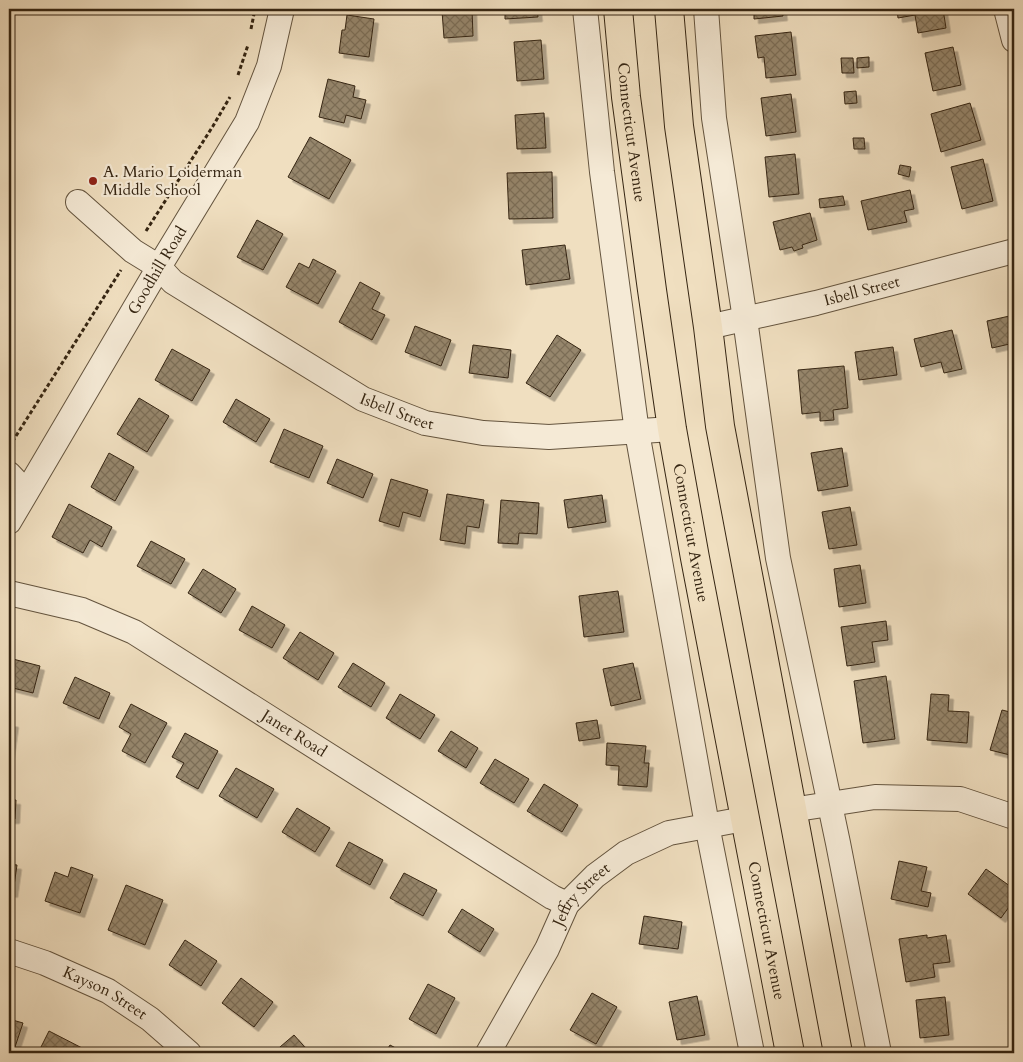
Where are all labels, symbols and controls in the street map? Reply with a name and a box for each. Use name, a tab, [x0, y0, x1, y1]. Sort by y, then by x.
street label: Connecticut Avenue	[612, 62, 651, 203]
place label: A. Mario Loiderman Middle School	[103, 161, 242, 201]
marker: A. Mario Loiderman Middle School	[87, 175, 99, 187]
street label: Goodhill Road	[122, 222, 192, 319]
street label: Isbell Street	[821, 270, 902, 311]
street label: Isbell Street	[357, 388, 435, 435]
street label: Connecticut Avenue	[667, 462, 714, 604]
street label: Janet Road	[256, 704, 331, 763]
street label: Jeffry Street	[547, 857, 615, 932]
street label: Connecticut Avenue	[742, 860, 791, 1002]
street label: Kayson Street	[59, 961, 151, 1025]

